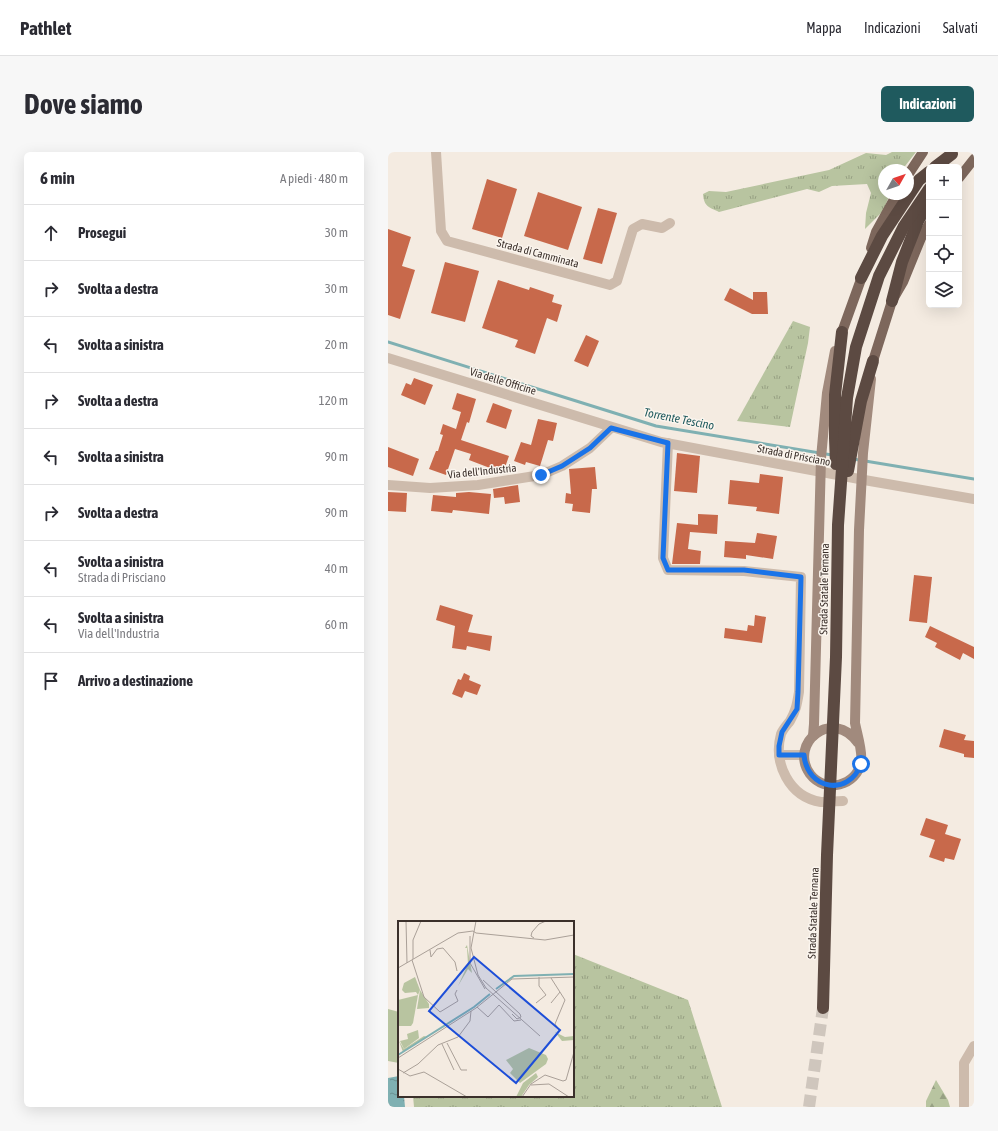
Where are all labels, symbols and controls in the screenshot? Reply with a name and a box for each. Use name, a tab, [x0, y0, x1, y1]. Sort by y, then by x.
text: Pathlet	[20, 17, 71, 39]
text: Mappa	[806, 20, 842, 36]
text: Indicazioni	[864, 20, 921, 36]
text: Salvati	[943, 20, 978, 36]
button: Indicazioni	[881, 86, 974, 122]
text: Dove siamo	[24, 88, 143, 120]
north arrow	[878, 164, 914, 200]
map controls	[926, 164, 962, 308]
button: +	[926, 164, 962, 200]
text: 6 min	[40, 168, 75, 188]
text: A piedi · 480 m	[280, 171, 348, 186]
button: −	[926, 200, 962, 236]
icon: ahead	[40, 222, 62, 244]
text: Prosegui	[78, 224, 126, 241]
text: 30 m	[325, 225, 348, 240]
street label: Strada di Camminata	[496, 236, 580, 270]
button: locate	[926, 236, 962, 272]
button: layers	[926, 272, 962, 308]
icon: right	[40, 278, 62, 300]
text: Svolta a destra	[78, 280, 158, 297]
text: 30 m	[325, 281, 348, 296]
icon: left	[40, 334, 62, 356]
text: Svolta a sinistra	[78, 336, 164, 353]
text: 20 m	[325, 337, 348, 352]
street label: Via delle Officine	[468, 365, 538, 397]
icon: right	[40, 390, 62, 412]
text: Svolta a destra	[78, 392, 158, 409]
text: 120 m	[319, 393, 348, 408]
water label: Torrente Tescino	[643, 405, 716, 433]
street label: Strada di Prisciano	[756, 442, 832, 468]
icon: left	[40, 446, 62, 468]
text: Svolta a sinistra	[78, 448, 164, 465]
text: 90 m	[325, 449, 348, 464]
street label: Via dell'Industria	[447, 461, 517, 481]
route end	[532, 466, 550, 484]
icon: right	[40, 502, 62, 524]
text: Svolta a destra	[78, 504, 158, 521]
text: 90 m	[325, 505, 348, 520]
street label: Strada Statale Ternana	[817, 543, 831, 635]
text: Svolta a sinistra	[78, 553, 164, 570]
icon: left	[40, 558, 62, 580]
text: 40 m	[325, 561, 348, 576]
text: Strada di Prisciano	[78, 570, 166, 585]
text: Svolta a sinistra	[78, 609, 164, 626]
icon: left	[40, 614, 62, 636]
text: 60 m	[325, 617, 348, 632]
text: Via dell'Industria	[78, 626, 160, 641]
icon: arrive	[40, 670, 62, 692]
text: Arrivo a destinazione	[78, 672, 193, 689]
route start	[852, 755, 870, 773]
street label: Strada Statale Ternana	[805, 867, 821, 959]
inset map	[398, 921, 574, 1097]

